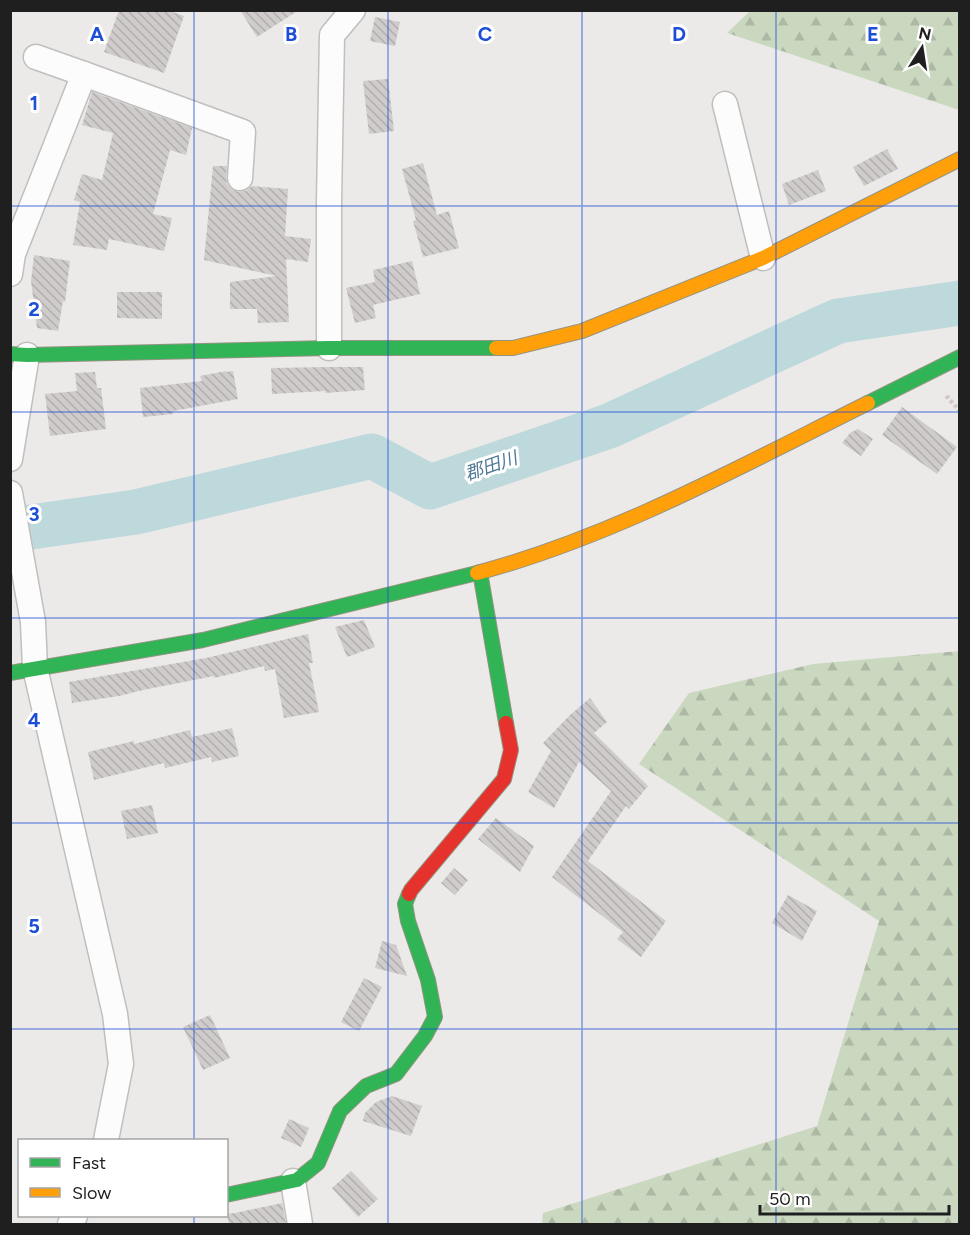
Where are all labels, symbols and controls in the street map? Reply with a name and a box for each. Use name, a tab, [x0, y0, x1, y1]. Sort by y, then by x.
north arrow	[892, 18, 952, 78]
text: A	[90, 22, 105, 46]
text: B	[285, 22, 297, 46]
text: C	[478, 22, 492, 46]
text: D	[672, 22, 686, 46]
text: E	[867, 22, 879, 46]
text: N	[917, 23, 933, 44]
text: 1	[30, 91, 38, 115]
text: 2	[28, 297, 40, 321]
water label: 郡田川	[462, 446, 522, 485]
text: 3	[28, 502, 40, 526]
text: 4	[28, 708, 41, 732]
text: 5	[28, 914, 40, 938]
legend	[18, 1139, 228, 1217]
text: Fast	[72, 1152, 106, 1174]
scale bar	[760, 1178, 949, 1216]
text: Slow	[72, 1182, 111, 1204]
text: 50 m	[769, 1188, 811, 1210]

